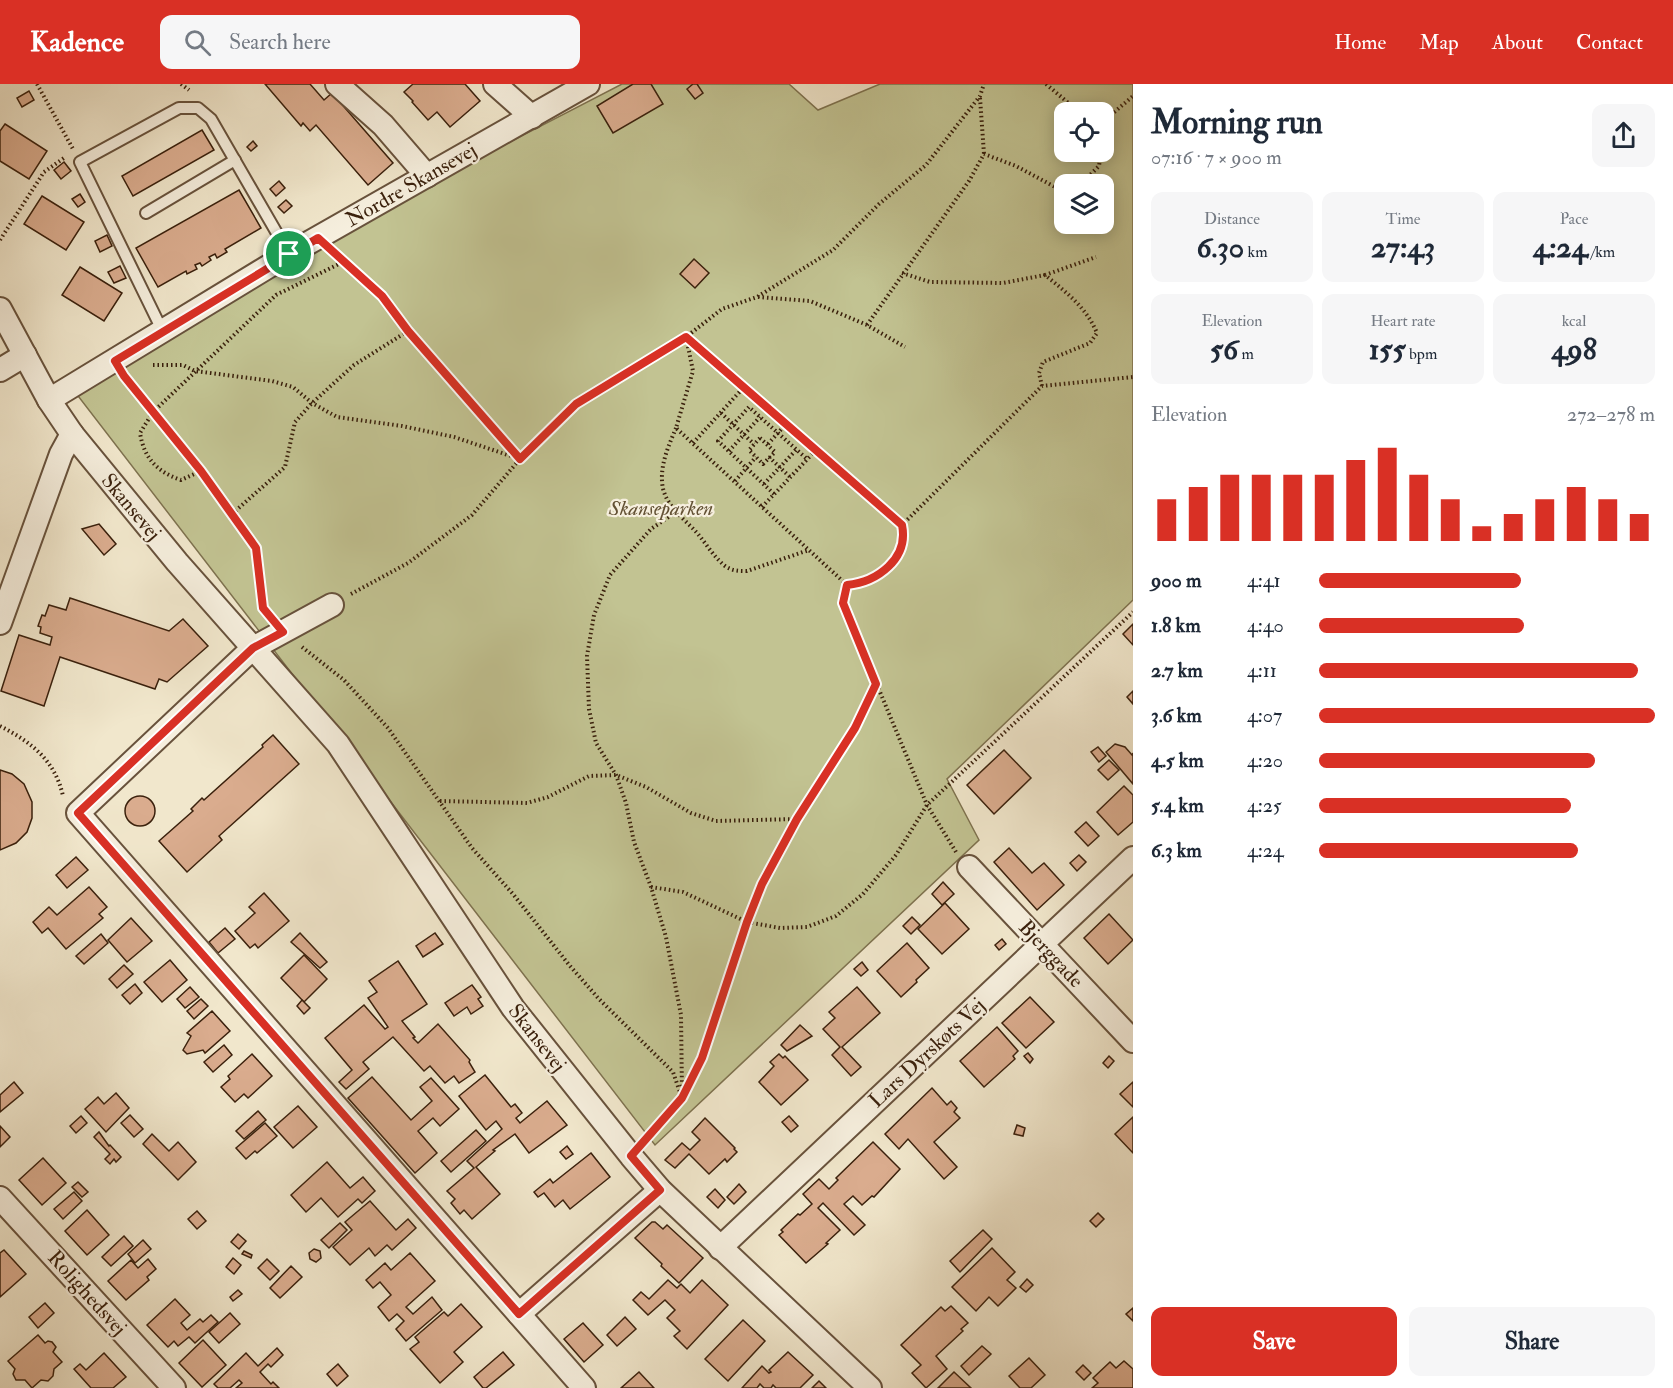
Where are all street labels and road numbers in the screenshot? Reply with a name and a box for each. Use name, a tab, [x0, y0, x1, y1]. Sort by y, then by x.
street label: Nordre Skansevej	[341, 137, 481, 233]
street label: Skansevej	[95, 468, 167, 546]
street label: Bjerggade	[1013, 914, 1089, 994]
street label: Lars Dyrskøts Vej	[863, 992, 991, 1114]
street label: Skansevej	[502, 998, 572, 1078]
street label: Rolighedsvej	[42, 1245, 132, 1341]

